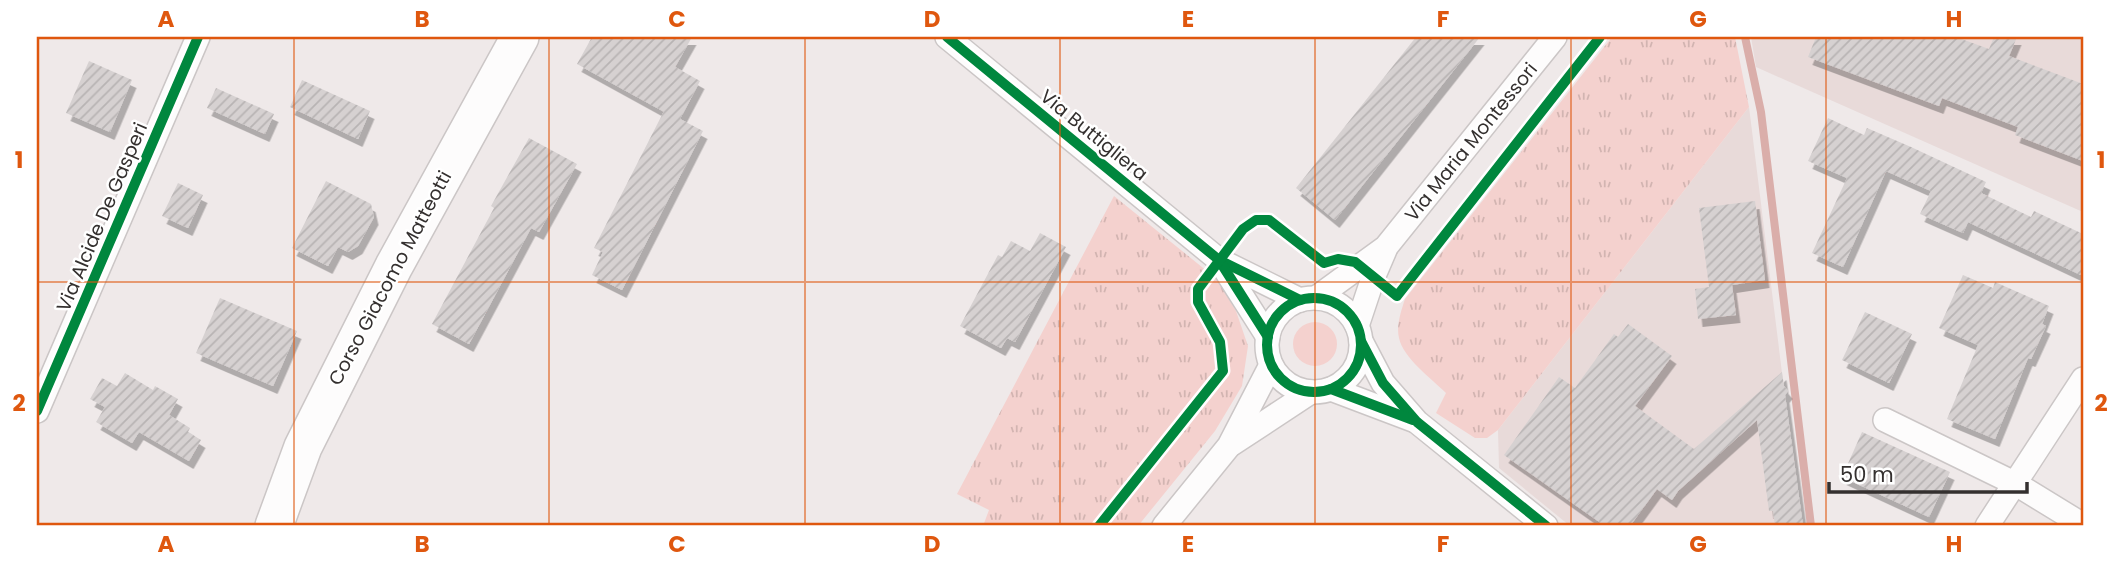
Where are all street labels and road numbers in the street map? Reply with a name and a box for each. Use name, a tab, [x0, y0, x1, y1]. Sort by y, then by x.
street label: Via Maria Montessori	[1398, 57, 1544, 227]
street label: Via Buttigliera	[1034, 83, 1154, 187]
street label: Via Alcide De Gasperi	[50, 118, 154, 316]
street label: Corso Giacomo Matteotti	[322, 166, 458, 390]

